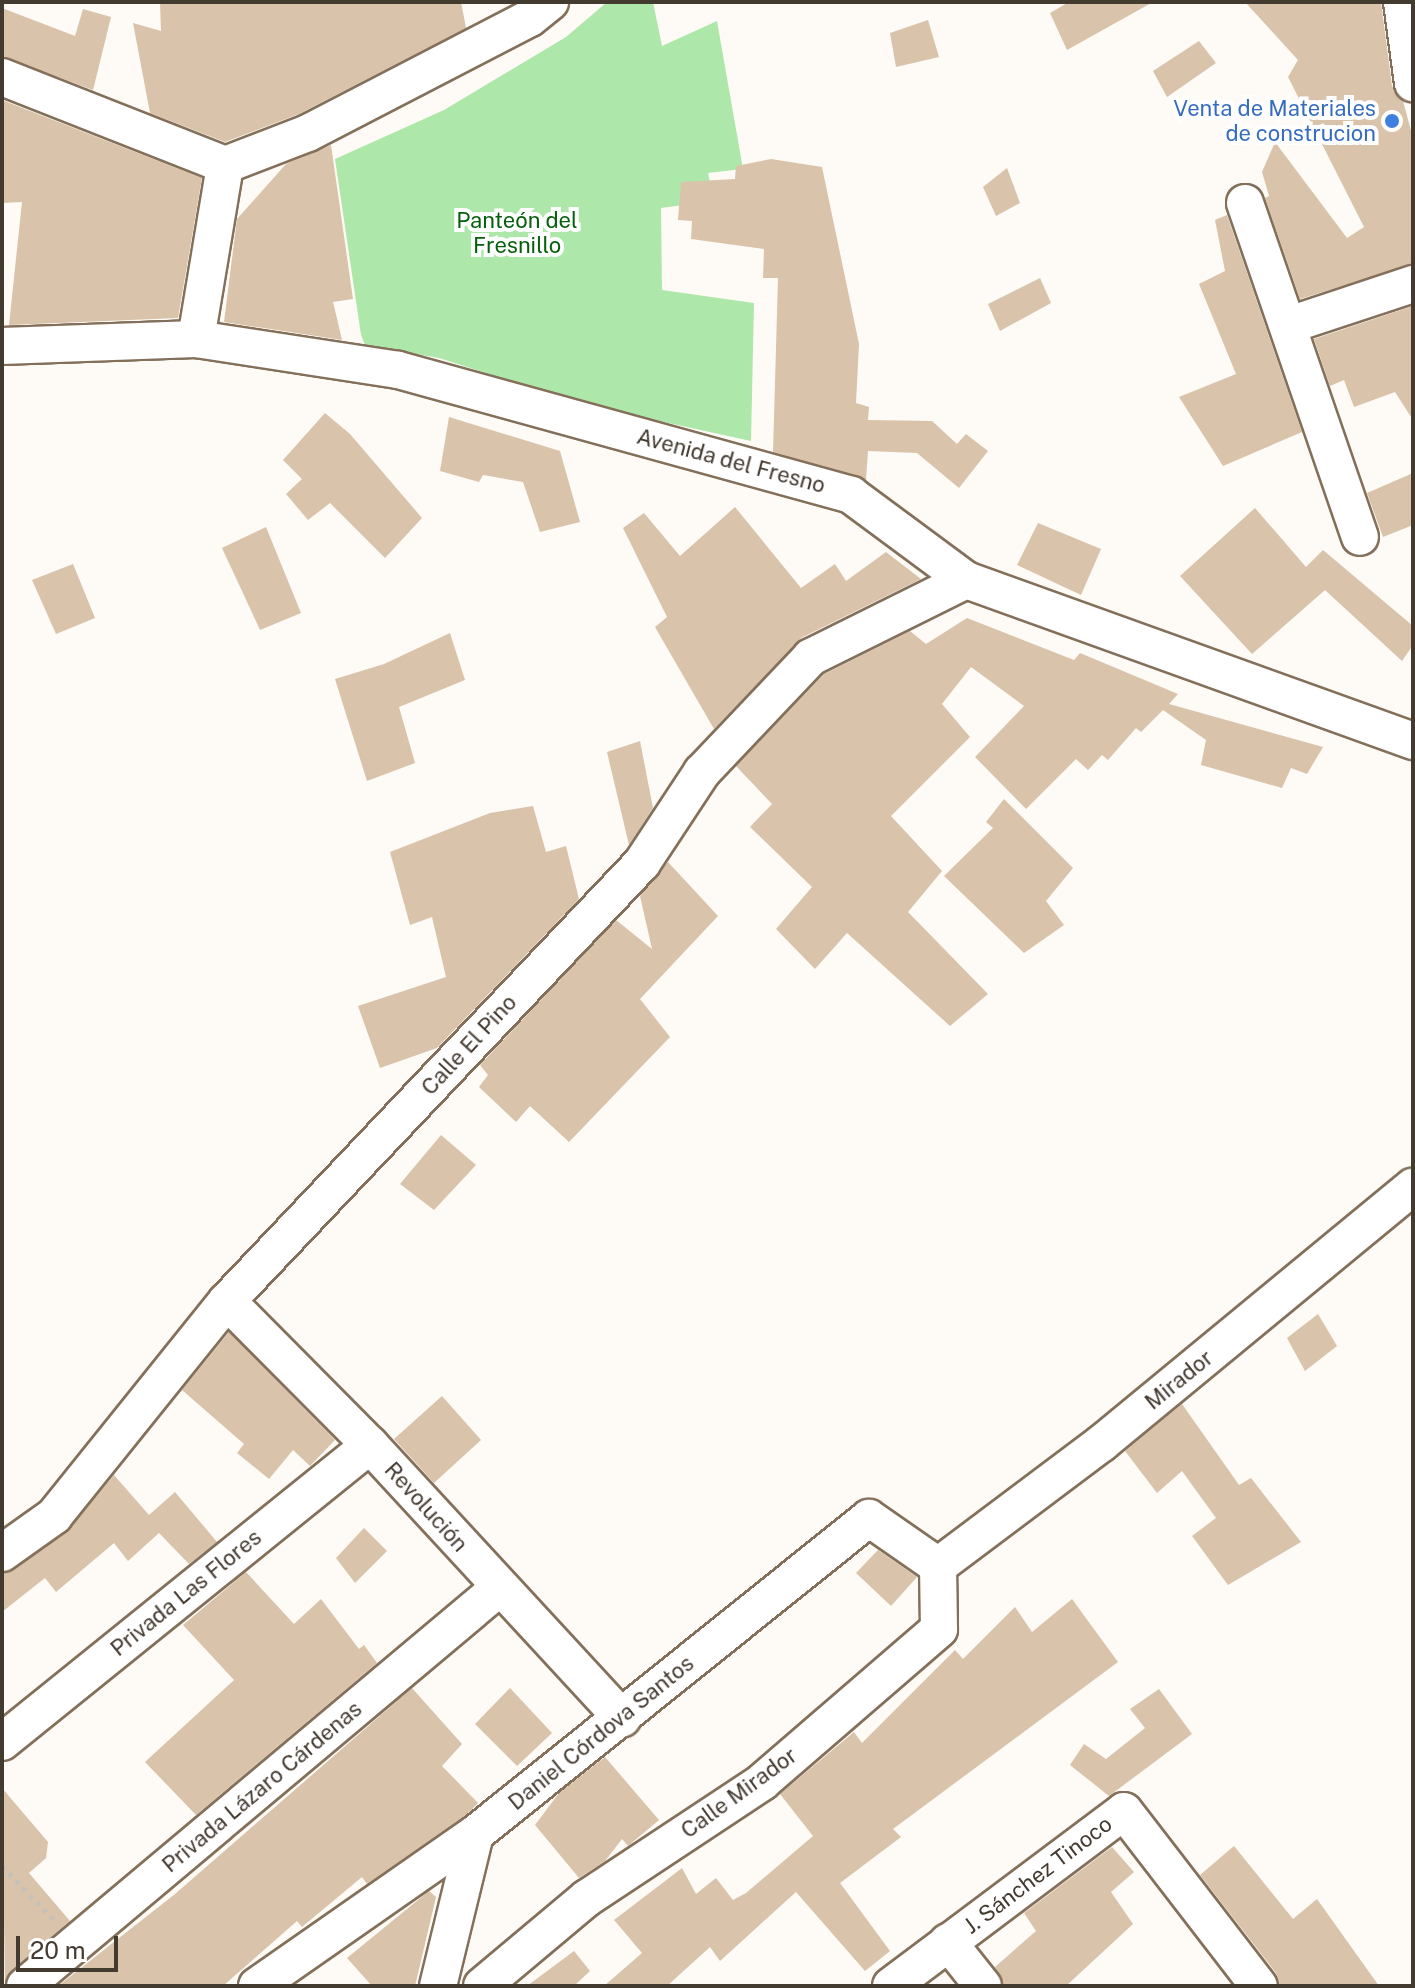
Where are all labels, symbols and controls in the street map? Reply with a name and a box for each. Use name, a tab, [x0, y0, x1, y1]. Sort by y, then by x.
place label: Venta de Materiales de construcion	[1173, 95, 1376, 146]
marker: Venta de Materiales de construcion	[1383, 112, 1401, 130]
park label: Panteón del Fresnillo	[456, 207, 578, 258]
street label: Avenida del Fresno	[634, 423, 828, 499]
street label: Calle El Pino	[416, 989, 522, 1101]
street label: Mirador	[1140, 1345, 1218, 1415]
street label: Revolución	[379, 1457, 473, 1557]
street label: Privada Las Flores	[105, 1524, 267, 1662]
street label: Daniel Córdova Santos	[503, 1650, 699, 1816]
street label: Privada Lázaro Cárdenas	[157, 1696, 367, 1878]
street label: Calle Mirador	[676, 1742, 802, 1844]
street label: J. Sánchez Tinoco	[959, 1811, 1117, 1939]
scale bar	[20, 1920, 122, 1970]
text: 20 m	[30, 1936, 86, 1964]

